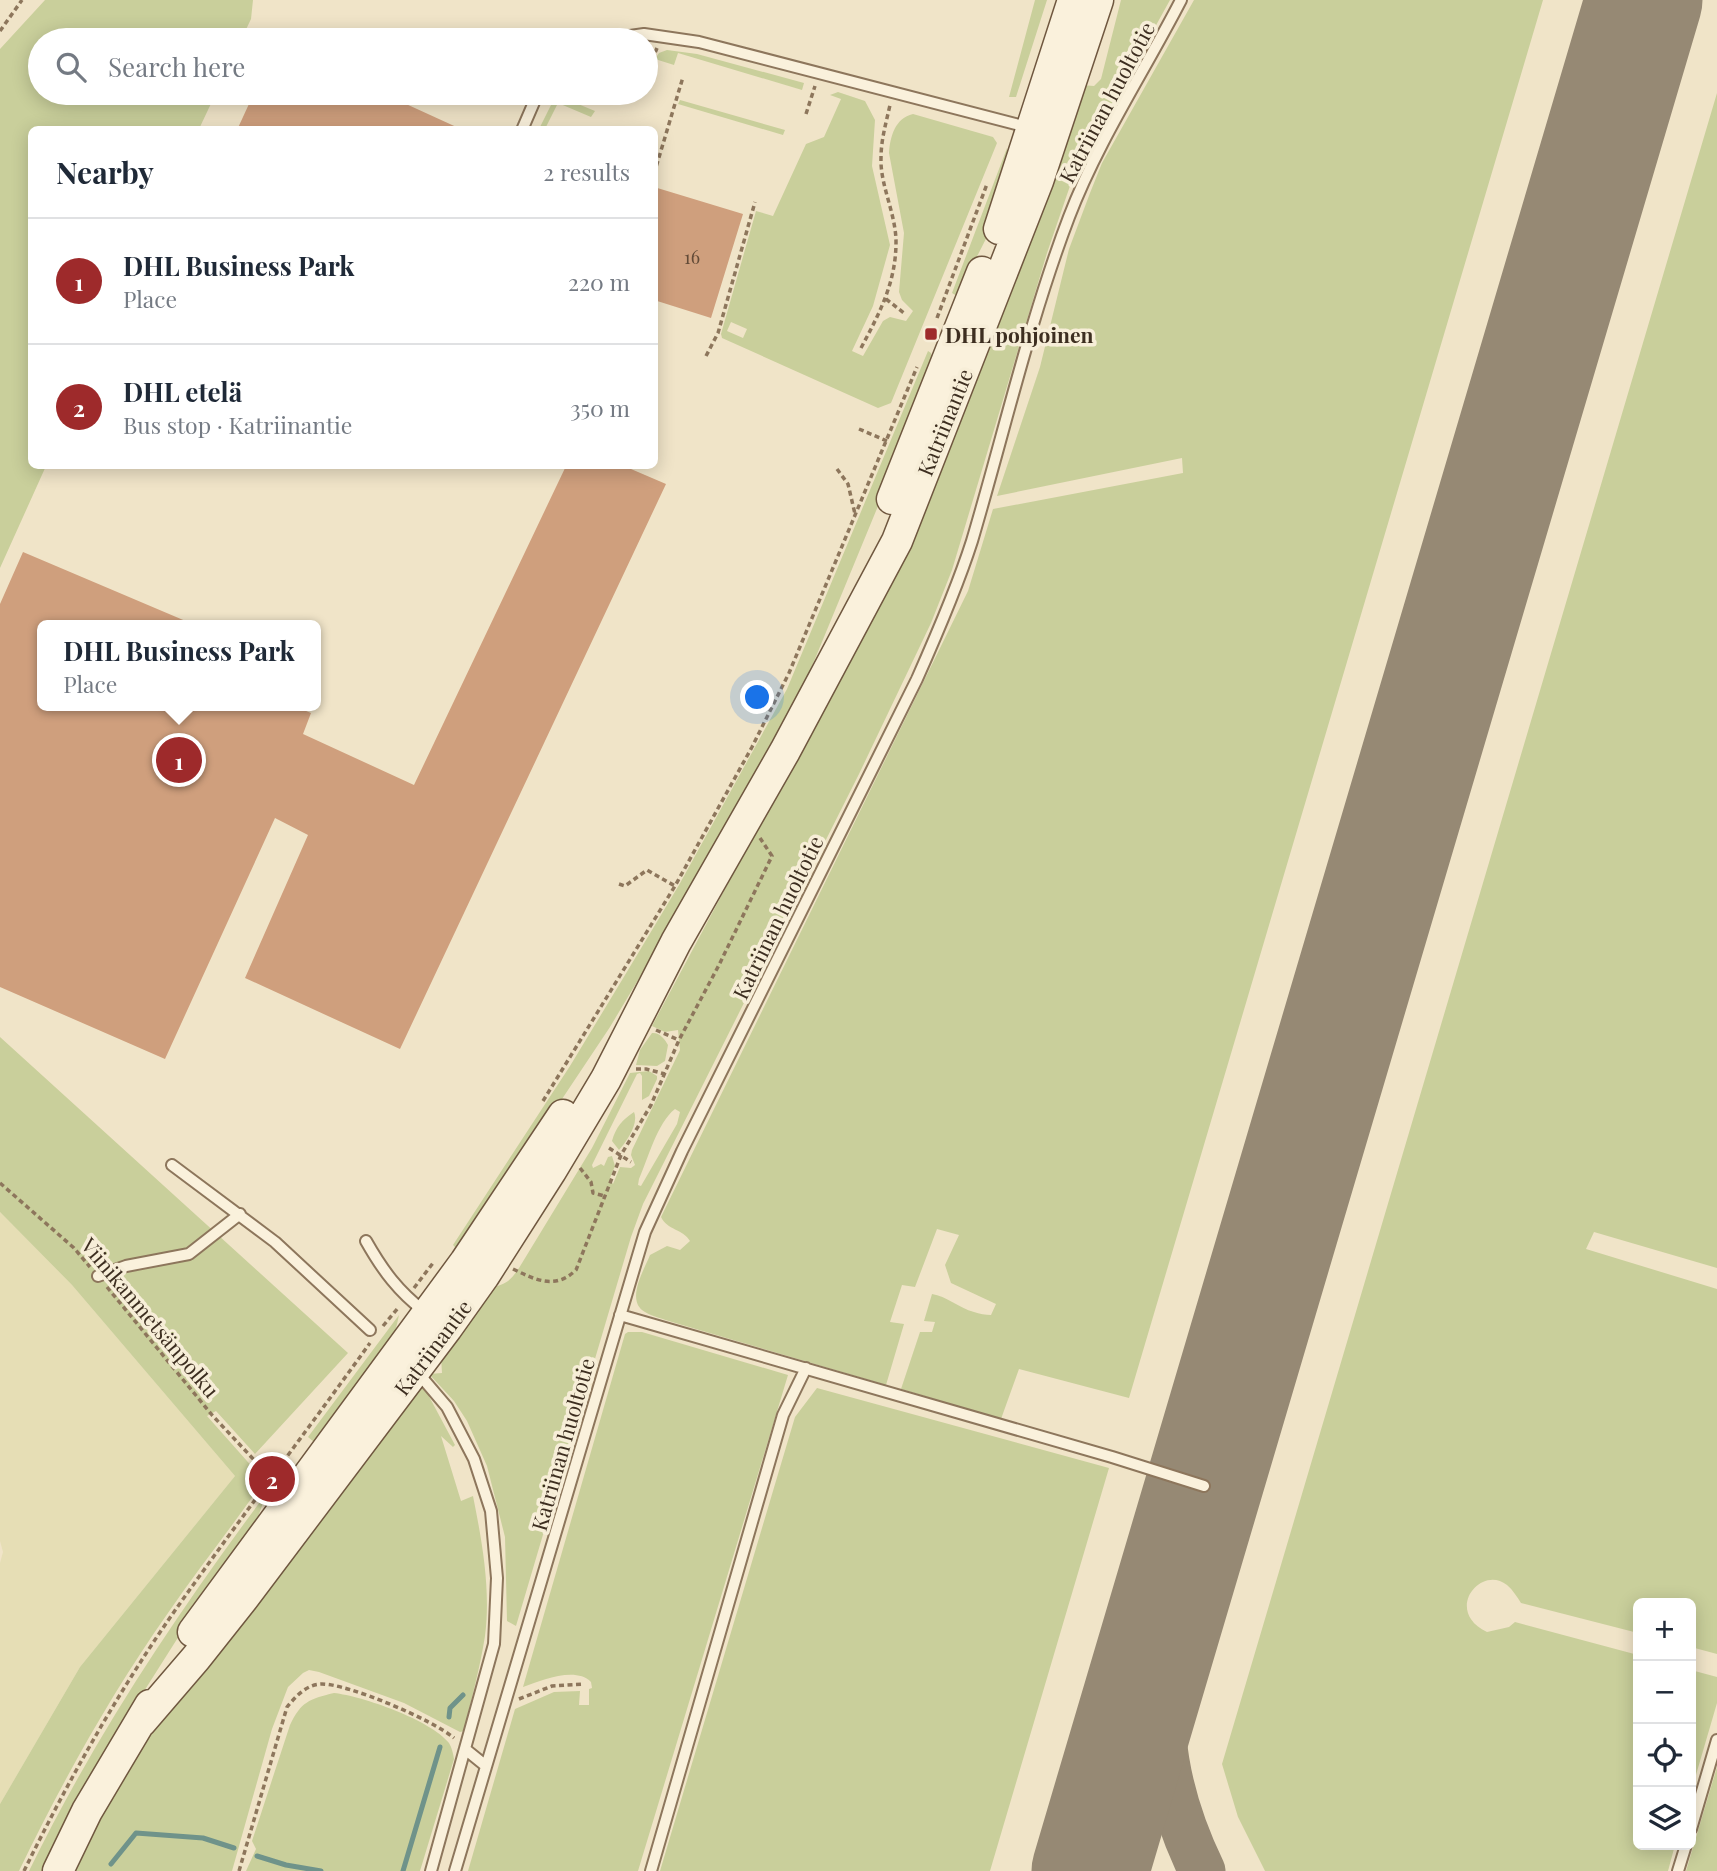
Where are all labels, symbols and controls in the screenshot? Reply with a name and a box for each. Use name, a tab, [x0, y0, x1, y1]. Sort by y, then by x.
street label: Katriinan huoltotie	[1052, 17, 1160, 187]
search box	[28, 28, 658, 105]
icon: search	[52, 48, 90, 86]
text: Search here	[108, 49, 245, 84]
text: Nearby	[56, 152, 154, 192]
text: 2 results	[543, 156, 630, 187]
house number: 16	[684, 245, 700, 269]
text: DHL Business Park	[123, 248, 354, 283]
text: 1	[75, 266, 83, 297]
text: 220 m	[568, 266, 630, 297]
text: Place	[123, 283, 177, 314]
place label: DHL pohjoinen	[945, 320, 1093, 348]
marker: DHL pohjoinen	[923, 326, 939, 342]
street label: Katriinantie	[910, 364, 978, 480]
text: DHL etelä	[123, 374, 242, 409]
text: 2	[73, 392, 85, 423]
text: 350 m	[570, 392, 630, 423]
text: Bus stop · Katriinantie	[123, 409, 352, 440]
popup	[37, 620, 321, 711]
text: DHL Business Park	[63, 633, 295, 668]
text: Place	[63, 668, 117, 699]
your location	[740, 680, 774, 714]
pin: 1	[156, 734, 202, 786]
street label: Katriinan huoltotie	[725, 831, 829, 1003]
street label: Viinikanmetsänpolku	[75, 1231, 226, 1403]
street label: Katriinantie	[387, 1293, 477, 1401]
street label: Katriinan huoltotie	[524, 1354, 600, 1534]
pin: 2	[249, 1453, 295, 1505]
map controls	[1633, 1598, 1696, 1850]
button: +	[1633, 1598, 1696, 1661]
button: −	[1633, 1661, 1696, 1724]
button: locate	[1633, 1724, 1696, 1787]
button: layers	[1633, 1787, 1696, 1850]

